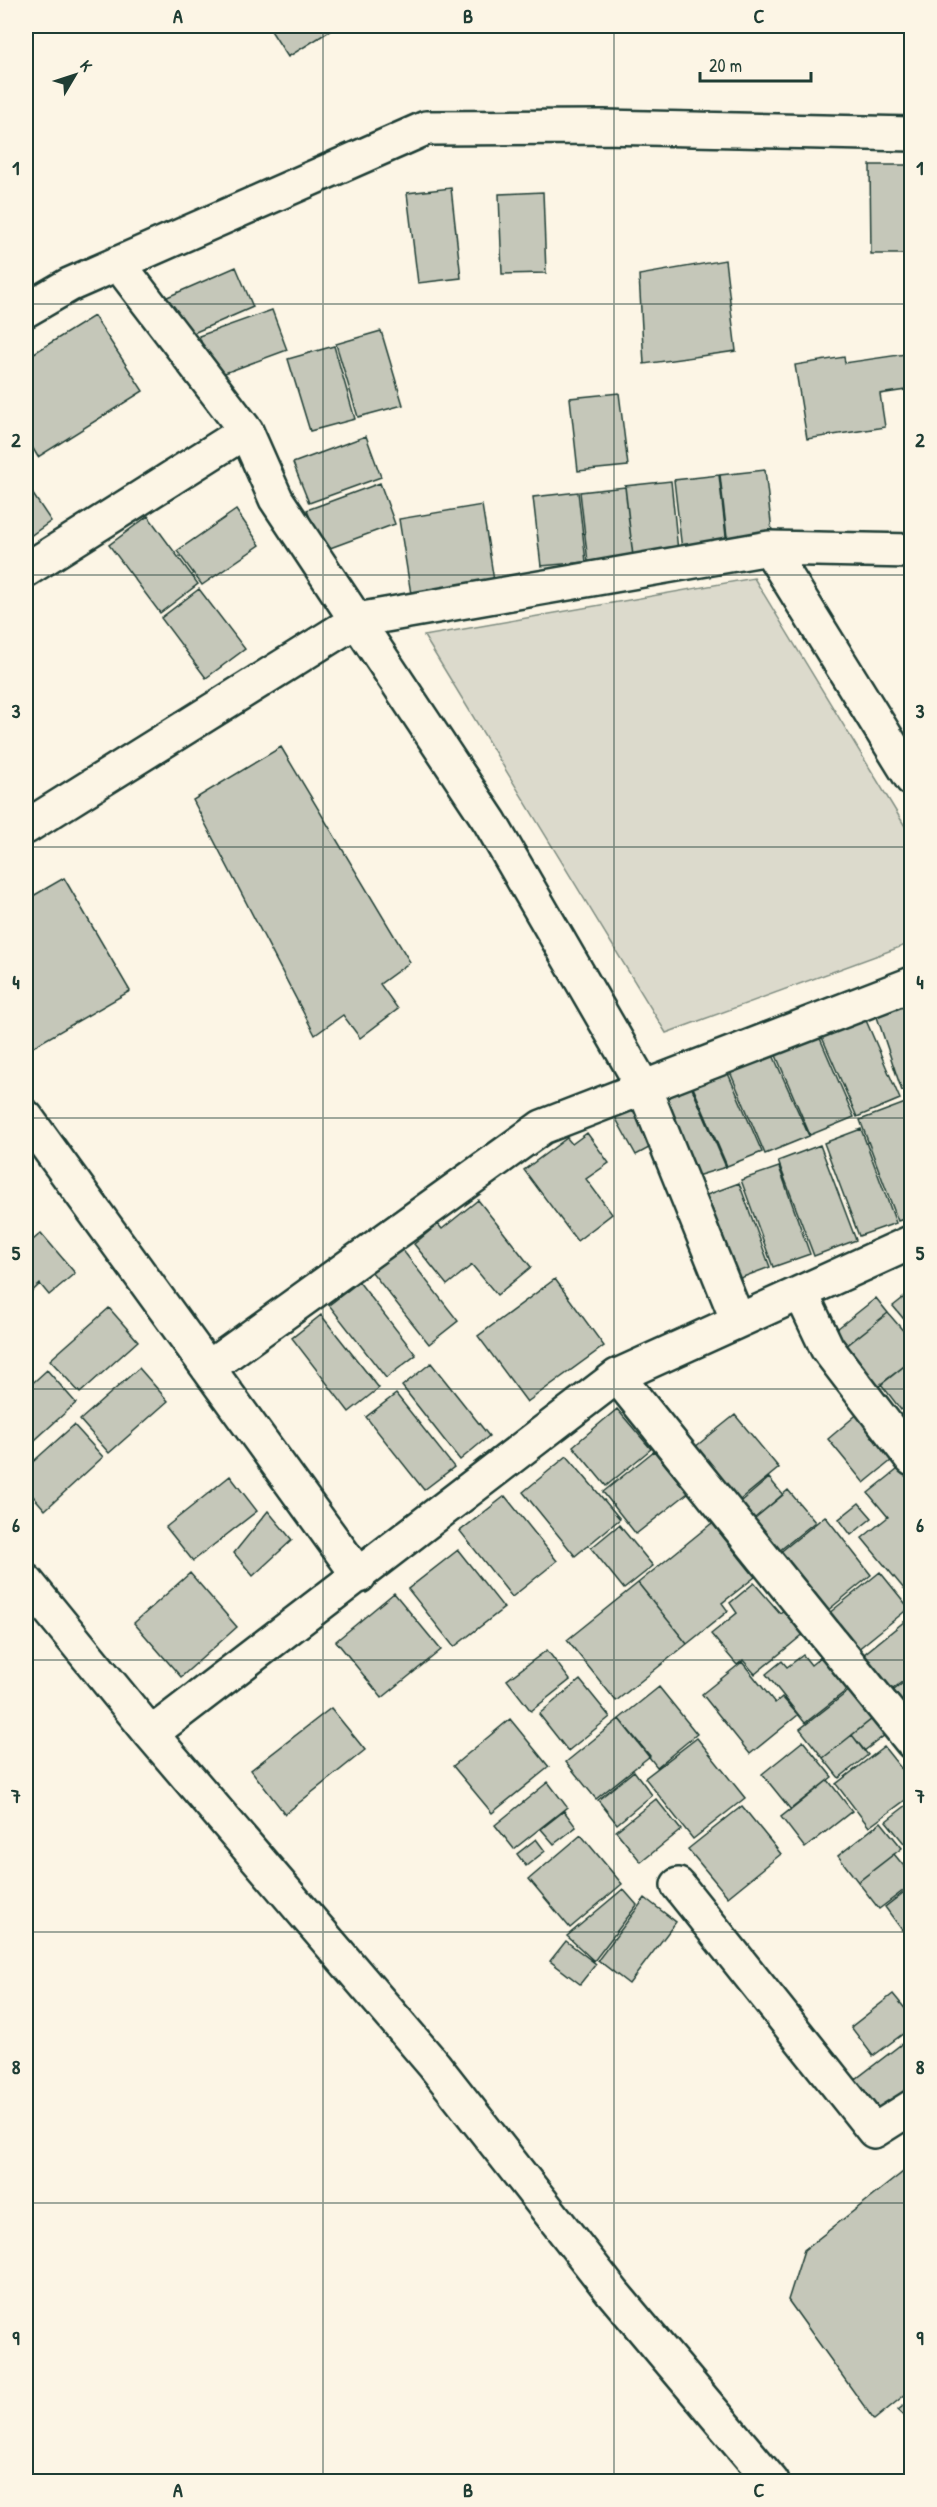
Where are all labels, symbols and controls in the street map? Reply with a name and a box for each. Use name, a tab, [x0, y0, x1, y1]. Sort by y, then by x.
text: A	[173, 2, 183, 29]
text: B	[463, 2, 473, 29]
text: C	[754, 2, 765, 29]
north arrow	[45, 45, 105, 105]
scale bar	[700, 45, 811, 83]
text: 20 m	[709, 53, 742, 78]
text: K	[75, 55, 98, 76]
text: 1	[12, 154, 20, 181]
text: 1	[916, 154, 924, 181]
text: 2	[11, 426, 21, 453]
text: 2	[915, 426, 925, 453]
text: 3	[12, 697, 21, 724]
text: 3	[916, 697, 925, 724]
text: 4	[12, 968, 20, 995]
text: 4	[916, 968, 924, 995]
text: 5	[12, 1239, 21, 1266]
text: 5	[916, 1239, 925, 1266]
text: 6	[12, 1511, 20, 1538]
text: 6	[916, 1511, 924, 1538]
text: 7	[10, 1782, 21, 1809]
text: 7	[914, 1782, 925, 1809]
text: 8	[12, 2053, 21, 2080]
text: 8	[916, 2053, 925, 2080]
text: 9	[12, 2324, 20, 2351]
text: 9	[916, 2324, 924, 2351]
text: A	[173, 2476, 183, 2503]
text: B	[463, 2476, 473, 2503]
text: C	[754, 2476, 765, 2503]

